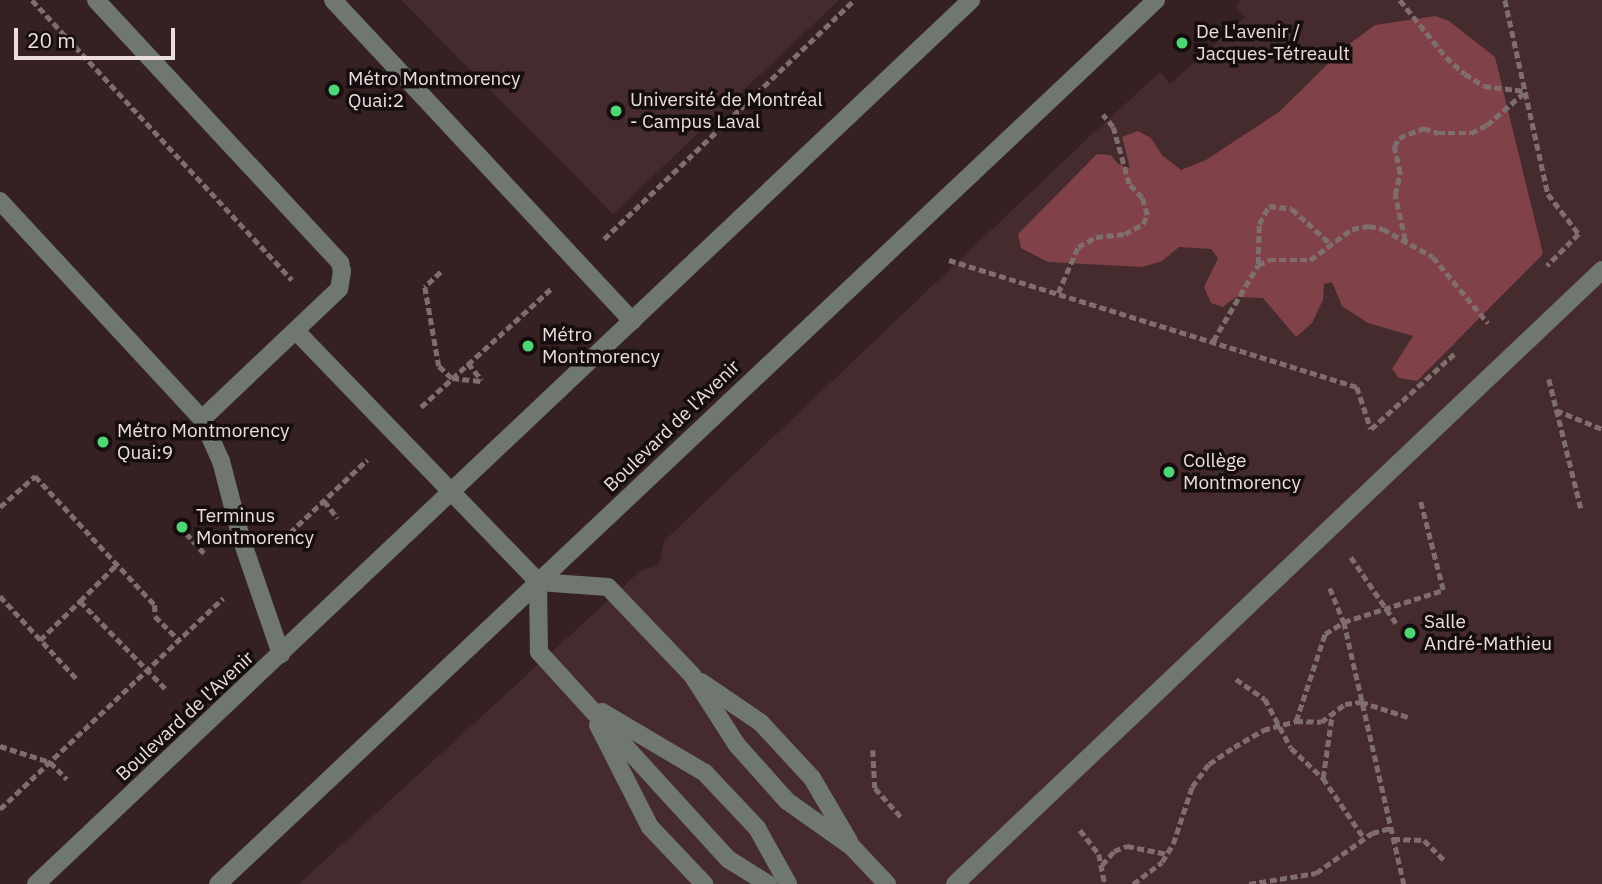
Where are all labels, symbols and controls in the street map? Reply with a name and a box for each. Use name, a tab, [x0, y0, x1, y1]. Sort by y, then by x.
scale bar	[18, 14, 178, 58]
place label: De L'avenir / Jacques-Tétreault	[1196, 21, 1350, 65]
text: 20 m	[27, 26, 76, 54]
marker: De L'avenir / Jacques-Tétreault	[1174, 35, 1190, 51]
place label: Métro Montmorency Quai:2	[348, 68, 520, 112]
marker: Métro Montmorency Quai:2	[326, 82, 342, 98]
place label: Université de Montréal - Campus Laval	[630, 89, 823, 133]
marker: Université de Montréal - Campus Laval	[608, 103, 624, 119]
place label: Métro Montmorency	[542, 324, 660, 368]
marker: Métro Montmorency	[520, 338, 536, 354]
street label: Boulevard de l'Avenir	[599, 355, 745, 497]
place label: Métro Montmorency Quai:9	[117, 420, 289, 464]
marker: Métro Montmorency Quai:9	[95, 434, 111, 450]
place label: Collège Montmorency	[1183, 450, 1301, 494]
marker: Collège Montmorency	[1161, 464, 1177, 480]
place label: Terminus Montmorency	[196, 505, 314, 549]
marker: Terminus Montmorency	[174, 519, 190, 535]
place label: Salle André-Mathieu	[1424, 611, 1552, 655]
marker: Salle André-Mathieu	[1402, 625, 1418, 641]
street label: Boulevard de l'Avenir	[112, 646, 258, 786]

